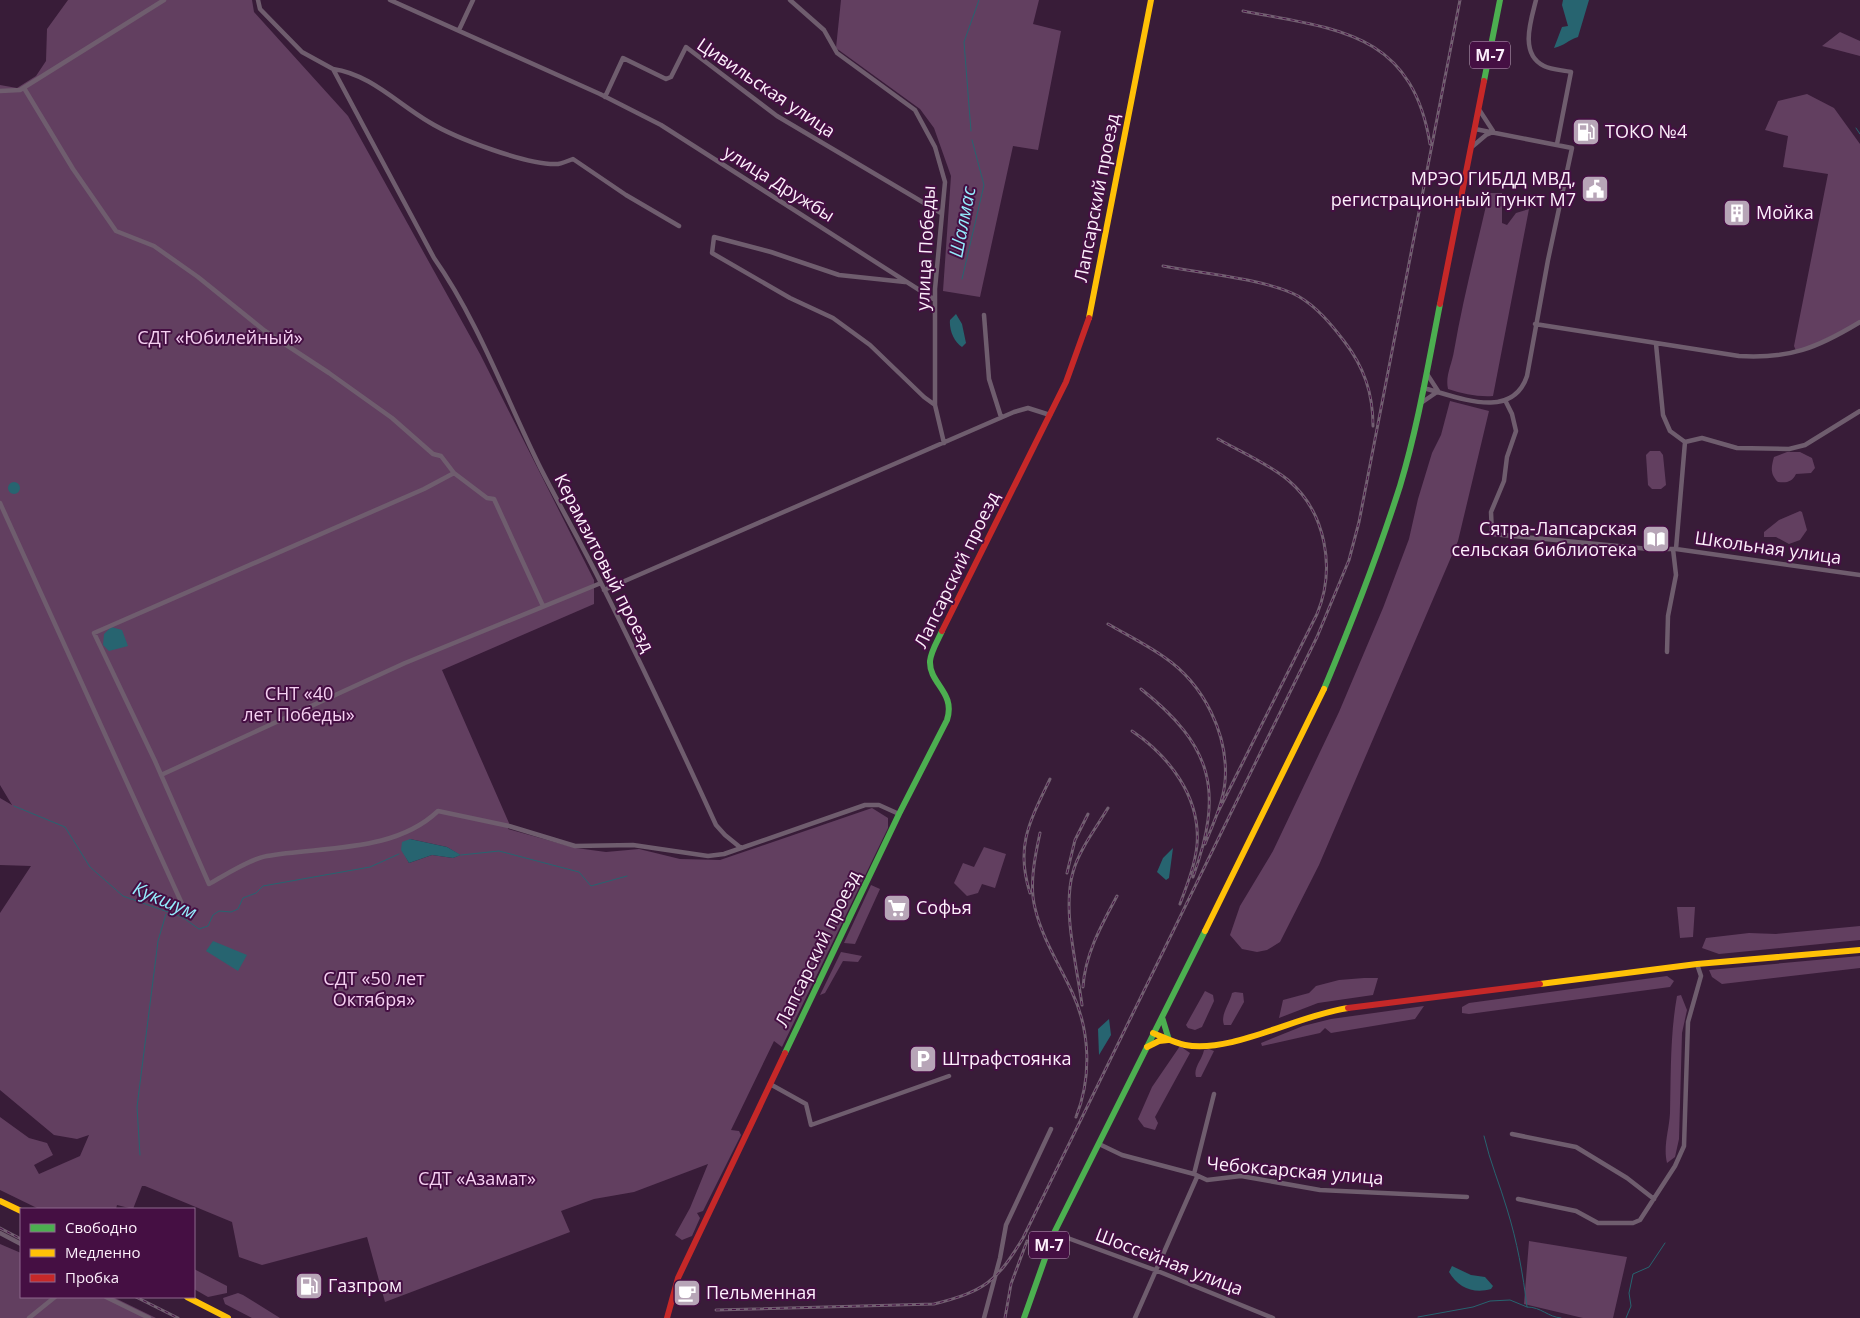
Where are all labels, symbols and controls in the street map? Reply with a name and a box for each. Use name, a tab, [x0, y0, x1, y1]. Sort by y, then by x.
street label: Цивильская улица	[693, 32, 840, 142]
road number: М-7	[1470, 42, 1510, 68]
street label: Лапсарский проезд	[1068, 112, 1124, 284]
fuel station icon: ТОКО №4	[1571, 117, 1601, 147]
place label: ТОКО №4	[1605, 119, 1687, 143]
street label: улица Дружбы	[719, 139, 840, 227]
place label: МРЭО ГИБДД МВД, регистрационный пункт М7	[1331, 166, 1576, 211]
public building icon: МРЭО ГИБДД МВД, регистрационный пункт М7	[1580, 174, 1610, 204]
water label: Шалмас	[942, 184, 982, 260]
street label: улица Победы	[910, 185, 940, 311]
building icon: Мойка	[1722, 198, 1752, 228]
place label: Мойка	[1756, 200, 1814, 224]
park label: СДТ «Юбилейный»	[137, 325, 303, 349]
street label: Керамзитовый проезд	[549, 469, 660, 656]
street label: Лапсарский проезд	[908, 487, 1004, 652]
place label: Сятра-Лапсарская сельская библиотека	[1451, 516, 1637, 561]
library icon: Сятра-Лапсарская сельская библиотека	[1641, 524, 1671, 554]
street label: Школьная улица	[1693, 525, 1843, 569]
park label: СНТ «40 лет Победы»	[243, 681, 355, 726]
street label: Лапсарский проезд	[769, 866, 865, 1031]
water label: Кукшум	[129, 875, 201, 925]
supermarket icon: Софья	[882, 893, 912, 923]
place label: Софья	[916, 895, 972, 919]
park label: СДТ «50 лет Октября»	[323, 966, 425, 1011]
parking icon: Штрафстоянка	[908, 1044, 938, 1074]
place label: Штрафстоянка	[942, 1046, 1072, 1070]
street label: Чебоксарская улица	[1206, 1150, 1385, 1190]
park label: СДТ «Азамат»	[418, 1166, 536, 1190]
legend	[20, 1208, 195, 1298]
text: Свободно	[65, 1217, 137, 1237]
street label: Шоссейная улица	[1092, 1222, 1247, 1300]
road number: М-7	[1029, 1232, 1069, 1258]
text: Медленно	[65, 1242, 141, 1262]
text: Пробка	[65, 1267, 119, 1287]
fuel station icon: Газпром	[294, 1271, 324, 1301]
place label: Газпром	[328, 1273, 402, 1297]
cafe icon: Пельменная	[672, 1278, 702, 1308]
place label: Пельменная	[706, 1280, 816, 1304]

